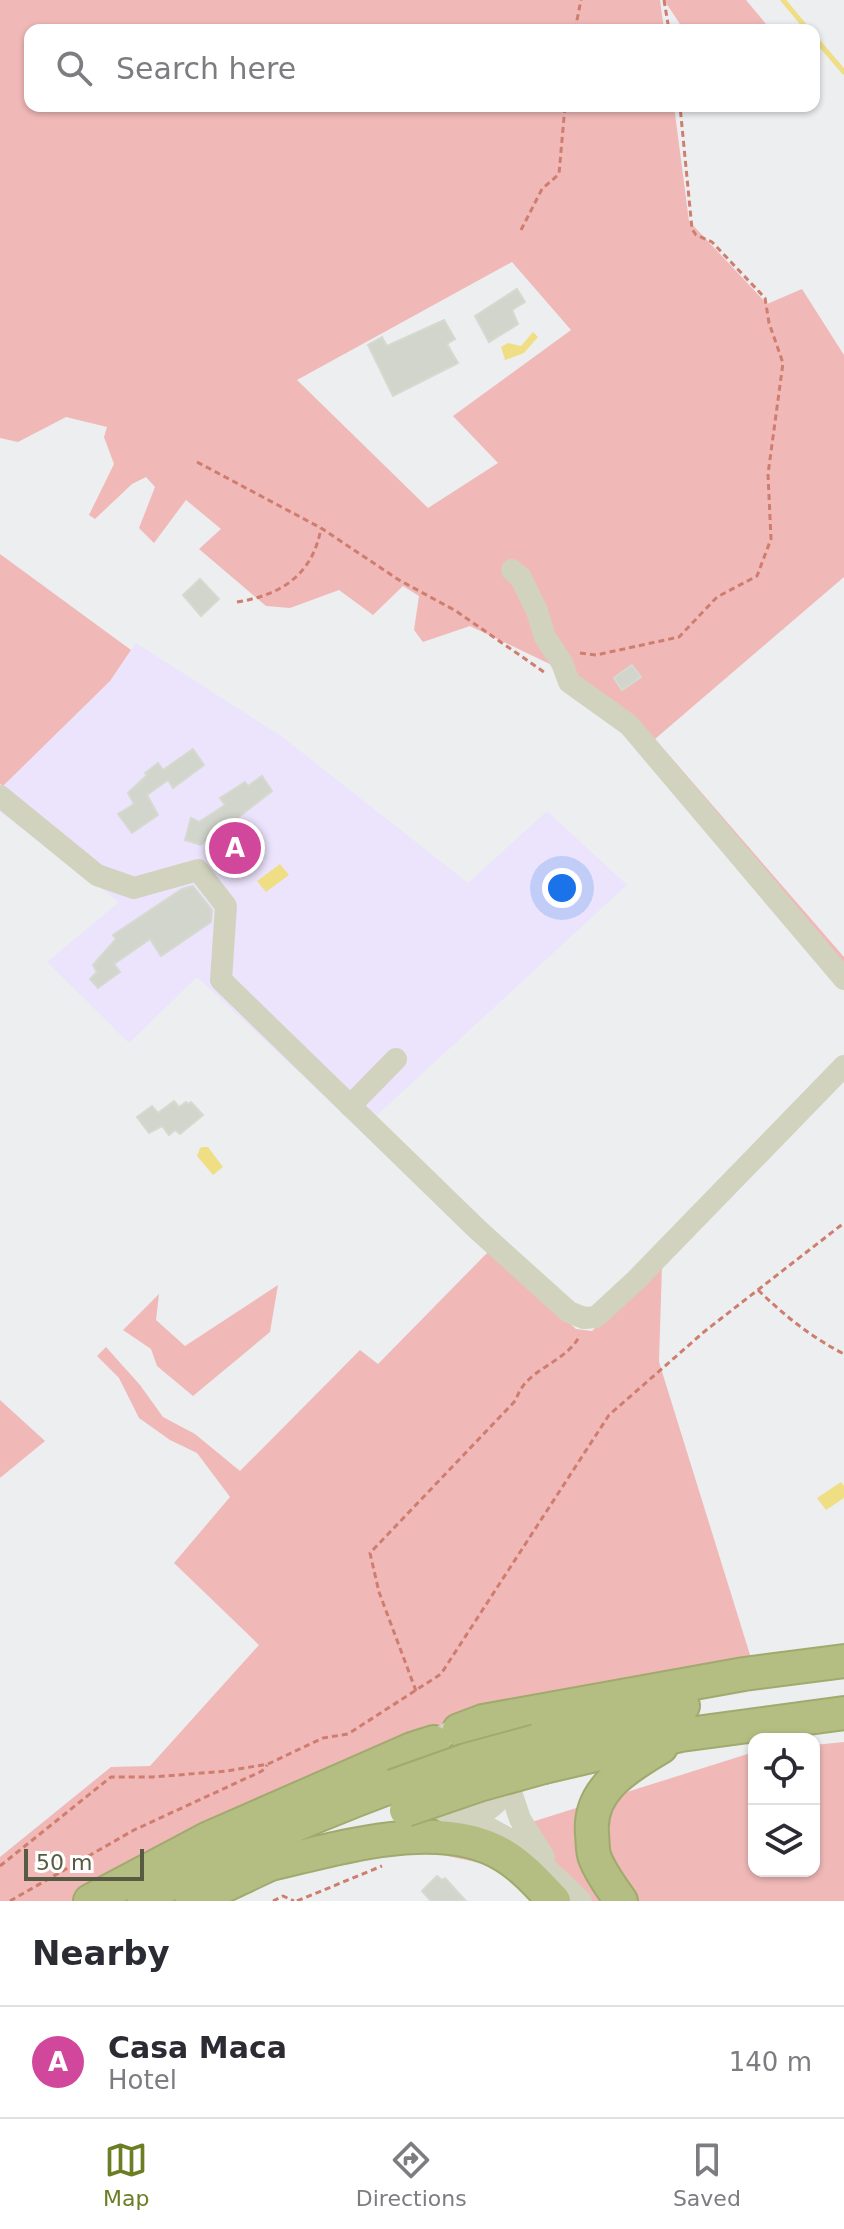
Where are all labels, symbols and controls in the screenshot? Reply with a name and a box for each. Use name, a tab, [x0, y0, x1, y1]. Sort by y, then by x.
search box	[24, 24, 820, 112]
icon: search	[52, 46, 96, 90]
text: Search here	[116, 51, 296, 86]
pin: A	[209, 818, 261, 878]
your location	[542, 868, 582, 908]
map controls	[748, 1733, 820, 1877]
button: locate	[748, 1733, 820, 1805]
button: layers	[748, 1805, 820, 1877]
scale bar	[24, 1845, 144, 1881]
text: 50 m	[36, 1850, 92, 1875]
text: Nearby	[32, 1933, 170, 1973]
text: Casa Maca	[108, 2030, 287, 2065]
text: A	[48, 2047, 68, 2077]
text: 140 m	[729, 2047, 812, 2077]
text: Hotel	[108, 2065, 177, 2095]
tab: Map	[103, 2138, 150, 2211]
tab: Directions	[356, 2138, 467, 2211]
tab: Saved	[673, 2138, 741, 2211]

